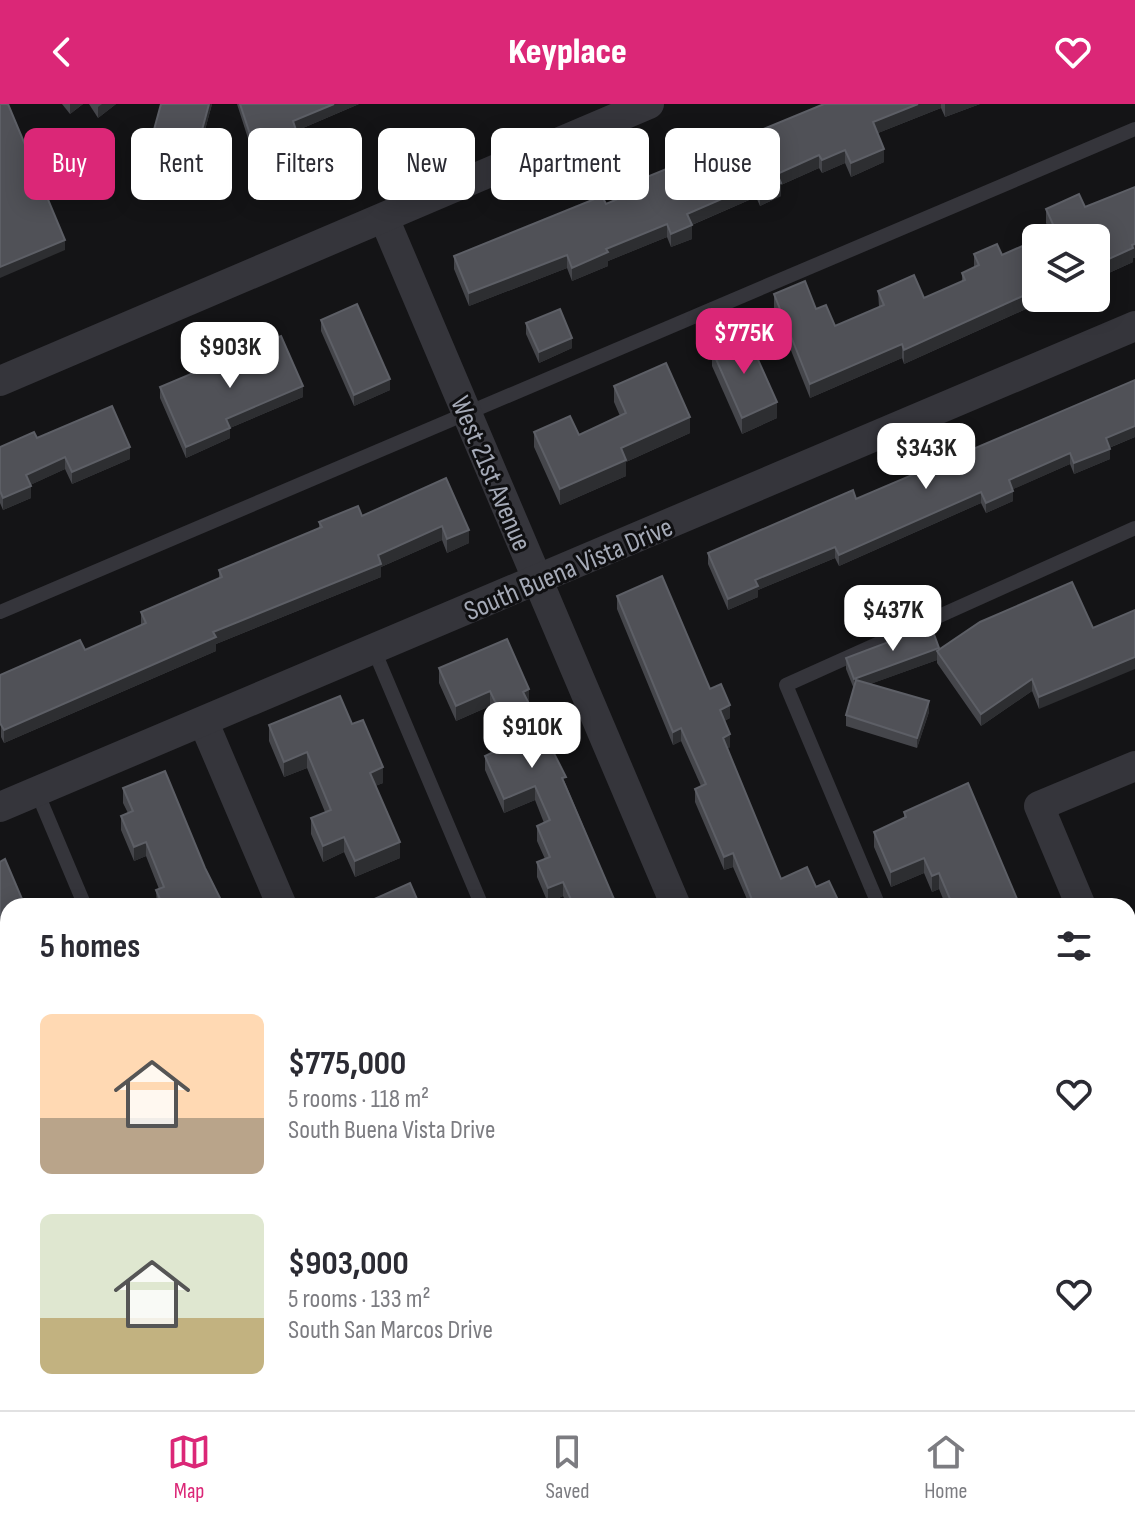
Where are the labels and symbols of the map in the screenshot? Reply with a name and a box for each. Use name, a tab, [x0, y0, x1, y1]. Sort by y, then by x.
pin: $775K	[688, 308, 800, 376]
pin: $903K	[174, 322, 286, 390]
street label: West 21st Avenue	[443, 391, 538, 556]
pin: $343K	[870, 423, 982, 491]
street label: South Buena Vista Drive	[459, 511, 678, 628]
pin: $437K	[837, 585, 949, 653]
pin: $910K	[476, 702, 588, 770]

